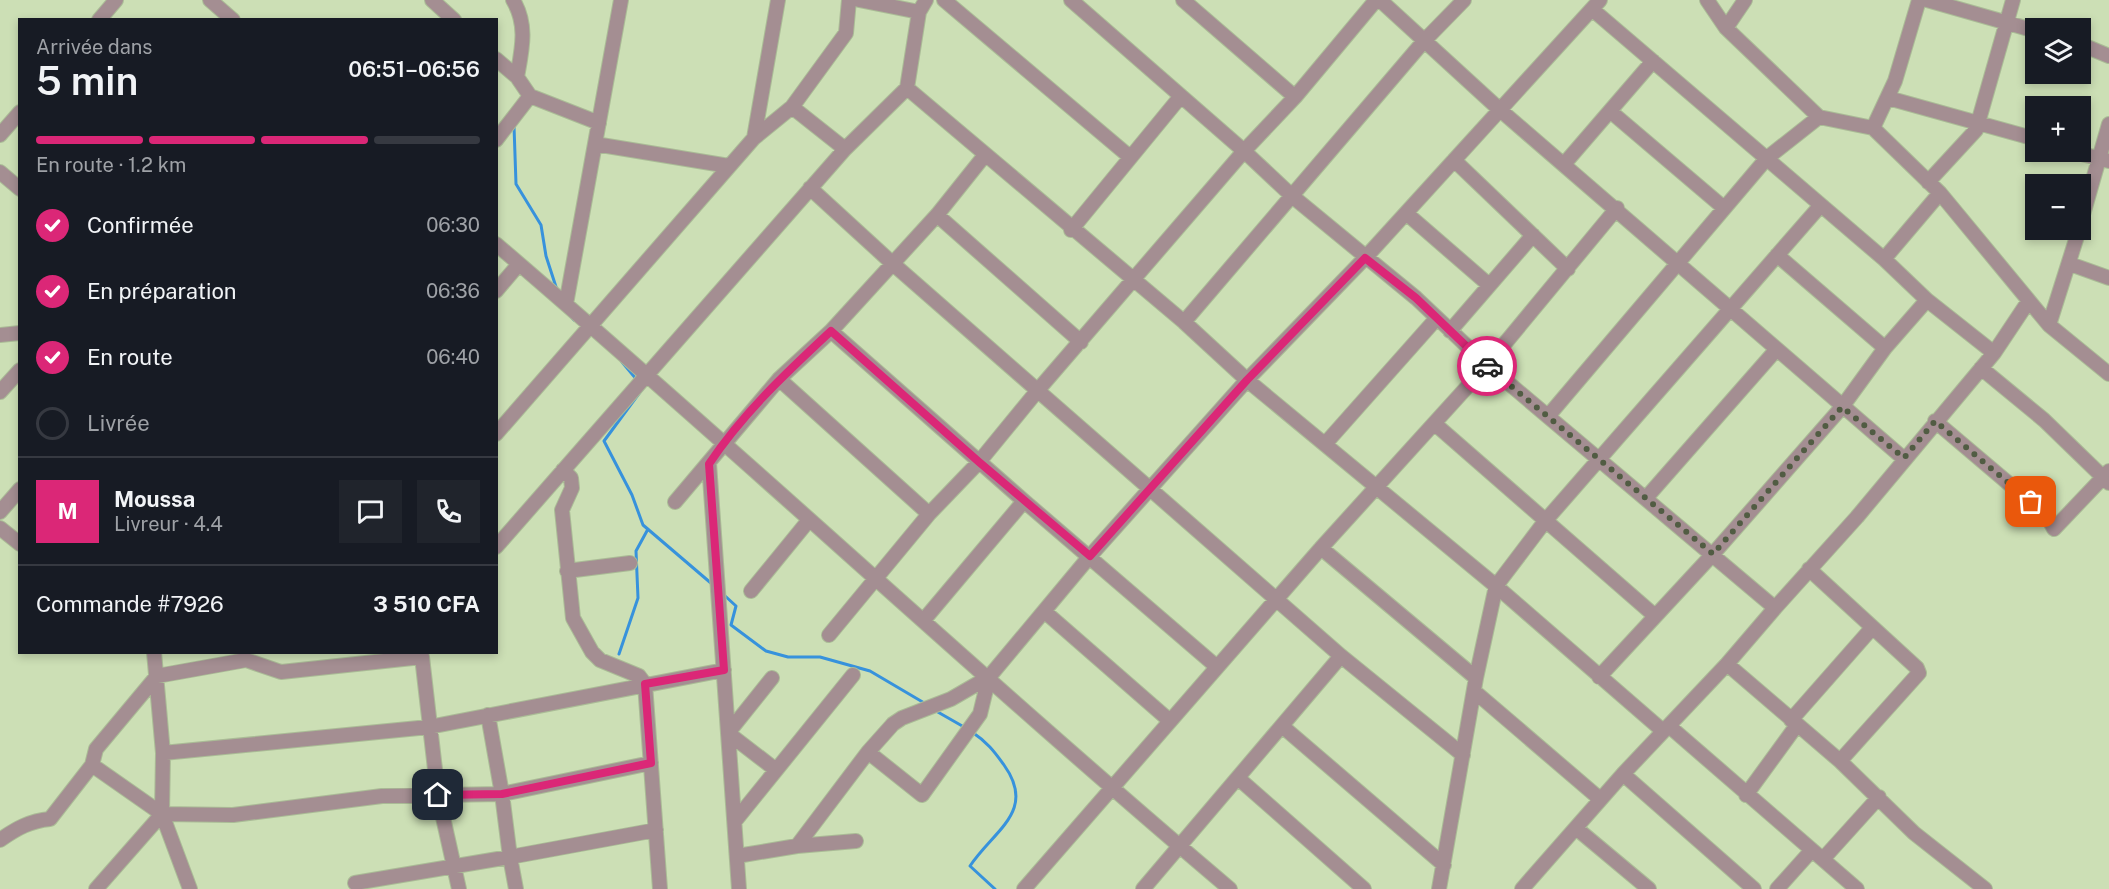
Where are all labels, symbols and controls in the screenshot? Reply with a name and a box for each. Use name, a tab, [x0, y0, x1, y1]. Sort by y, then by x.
map controls	[2025, 18, 2091, 240]
button: layers	[2025, 18, 2091, 84]
text: Arrivée dans	[36, 35, 152, 59]
text: 06:51–06:56	[348, 56, 480, 82]
text: 5 min	[36, 58, 138, 104]
button: +	[2025, 96, 2091, 162]
text: En route · 1.2 km	[36, 153, 186, 177]
button: −	[2025, 174, 2091, 240]
icon: check	[36, 209, 69, 242]
text: Confirmée	[87, 212, 194, 238]
text: 06:30	[426, 213, 480, 237]
icon: check	[36, 275, 69, 308]
text: En préparation	[87, 278, 237, 304]
text: 06:36	[426, 279, 480, 303]
courier	[1457, 336, 1517, 396]
icon: check	[36, 341, 69, 374]
text: En route	[87, 344, 173, 370]
text: 06:40	[426, 345, 480, 369]
icon: car	[1471, 350, 1504, 383]
text: Livrée	[87, 410, 150, 436]
pin	[2005, 476, 2056, 527]
button: chat	[339, 480, 402, 543]
button: phone	[417, 480, 480, 543]
icon: bag	[2014, 485, 2047, 518]
text: Moussa	[114, 486, 195, 512]
text: M	[57, 498, 78, 524]
text: Livreur · 4.4	[114, 512, 223, 536]
text: Commande #7926	[36, 591, 224, 617]
text: 3 510 CFA	[373, 591, 480, 617]
pin	[412, 769, 463, 820]
icon: home	[421, 778, 454, 811]

